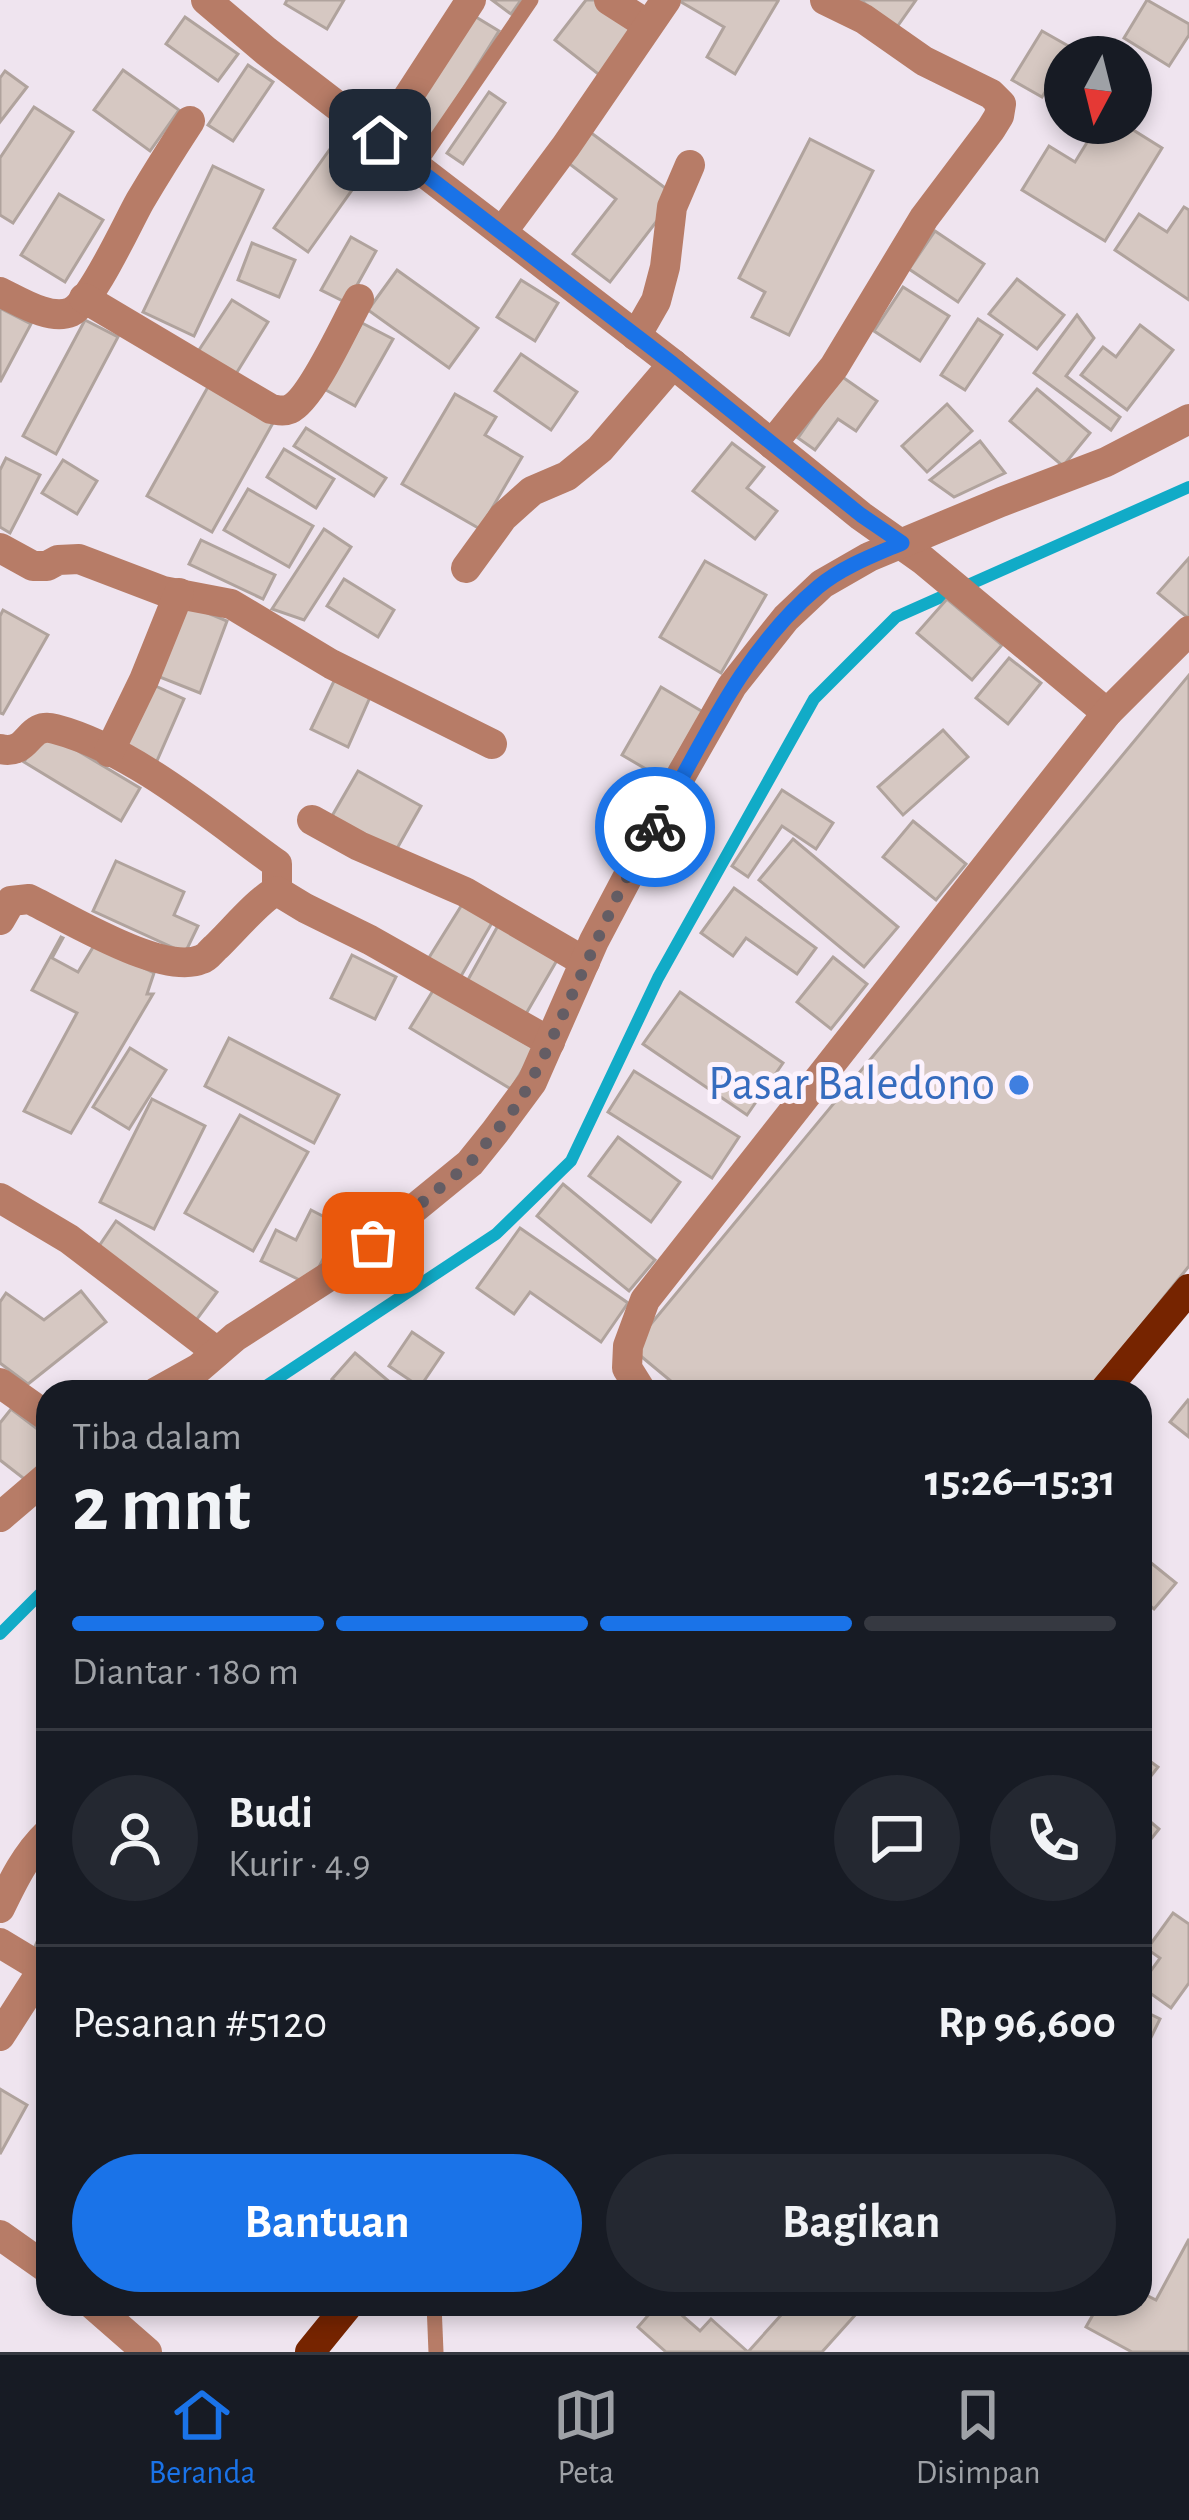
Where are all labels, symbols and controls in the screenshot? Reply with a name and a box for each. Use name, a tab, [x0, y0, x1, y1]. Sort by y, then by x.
north arrow	[1044, 36, 1152, 144]
map controls	[1044, 36, 1152, 144]
pin	[329, 89, 431, 191]
icon: home	[347, 107, 413, 173]
courier	[595, 767, 715, 887]
icon: bike	[622, 794, 688, 860]
place label: Pasar Baledono	[708, 1061, 995, 1109]
marker: Pasar Baledono	[1006, 1072, 1032, 1098]
pin	[322, 1192, 424, 1294]
icon: bag	[340, 1210, 406, 1276]
text: Tiba dalam	[72, 1418, 242, 1457]
text: 15:26–15:31	[925, 1459, 1116, 1504]
text: 2 mnt	[72, 1467, 251, 1545]
text: Diantar · 180 m	[72, 1653, 299, 1692]
button: person	[72, 1775, 198, 1901]
button: chat	[834, 1775, 960, 1901]
button: phone	[990, 1775, 1116, 1901]
text: Budi	[228, 1791, 313, 1836]
text: Kurir · 4.9	[228, 1845, 371, 1884]
text: Pesanan #5120	[72, 2001, 327, 2046]
text: Rp 96,600	[938, 2001, 1116, 2046]
button: Bantuan	[72, 2154, 582, 2292]
button: Bagikan	[606, 2154, 1116, 2292]
tab: Beranda	[149, 2382, 256, 2494]
tab: Peta	[553, 2382, 619, 2494]
tab: Disimpan	[916, 2382, 1040, 2494]

